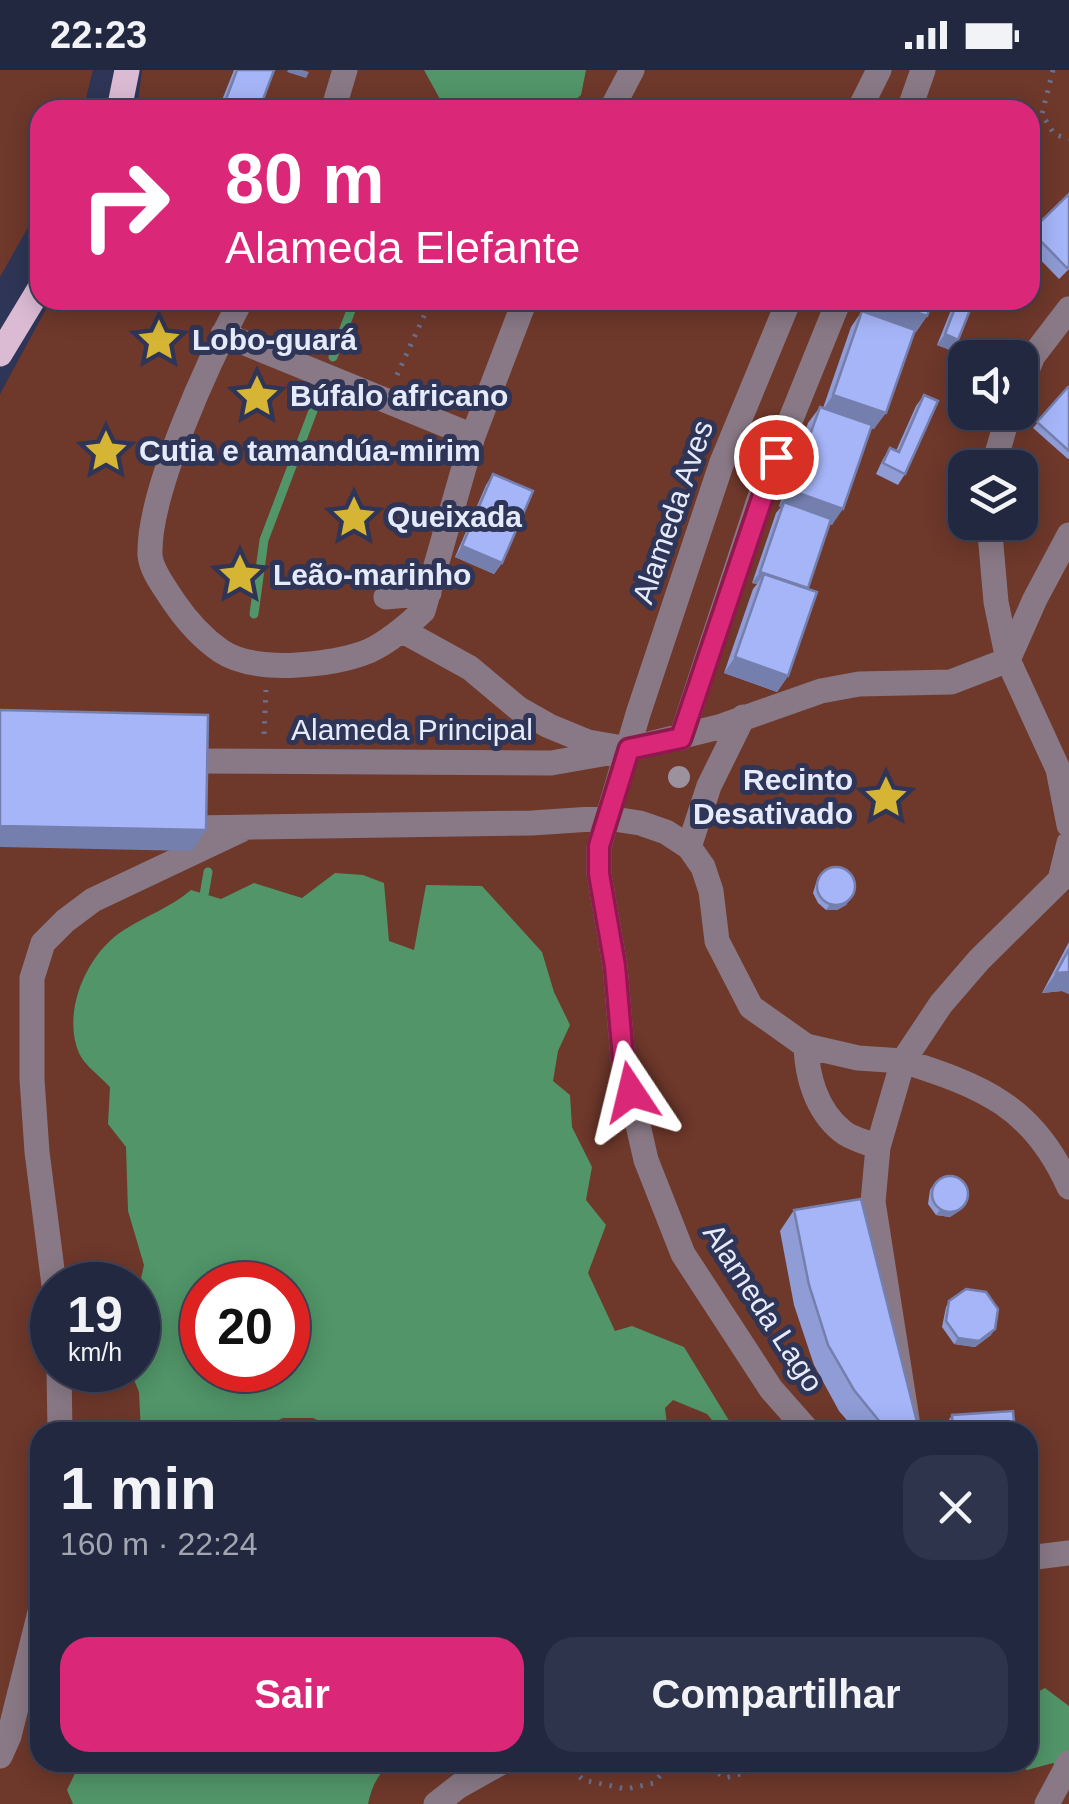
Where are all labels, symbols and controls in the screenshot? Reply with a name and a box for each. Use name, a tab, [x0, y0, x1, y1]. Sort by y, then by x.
text: 22:23	[50, 14, 147, 56]
icon: right	[60, 140, 190, 270]
text: 80 m	[225, 140, 385, 218]
text: Alameda Elefante	[225, 222, 580, 273]
place icon: Lobo-guará	[135, 316, 183, 364]
place label: Lobo-guará	[192, 323, 357, 356]
map controls	[948, 340, 1038, 540]
button: sound	[948, 340, 1038, 430]
place icon: Búfalo africano	[233, 372, 281, 420]
place label: Búfalo africano	[290, 379, 508, 412]
pin	[734, 415, 819, 500]
street label: Alameda Aves	[626, 416, 719, 608]
place icon: Cutia e tamandúa-mirim	[82, 427, 130, 475]
icon: arrive	[749, 430, 804, 485]
place label: Cutia e tamandúa-mirim	[139, 434, 481, 467]
button: layers	[948, 450, 1038, 540]
place icon: Queixada	[330, 493, 378, 541]
place label: Queixada	[387, 500, 522, 533]
place icon: Leão-marinho	[216, 551, 264, 599]
place label: Leão-marinho	[273, 558, 471, 591]
street label: Alameda Principal	[291, 713, 533, 746]
place label: Recinto Desativado	[693, 763, 853, 830]
place icon: Recinto Desativado	[862, 773, 910, 821]
position arrow	[579, 1040, 683, 1144]
street label: Alameda Lago	[697, 1218, 830, 1398]
speed limit sign: 20	[180, 1262, 310, 1392]
text: 19	[67, 1287, 123, 1343]
text: km/h	[68, 1338, 122, 1366]
text: 1 min	[60, 1455, 217, 1522]
button: close	[903, 1455, 1008, 1560]
text: 160 m · 22:24	[60, 1526, 257, 1562]
button: Sair	[60, 1637, 524, 1752]
button: Compartilhar	[544, 1637, 1008, 1752]

